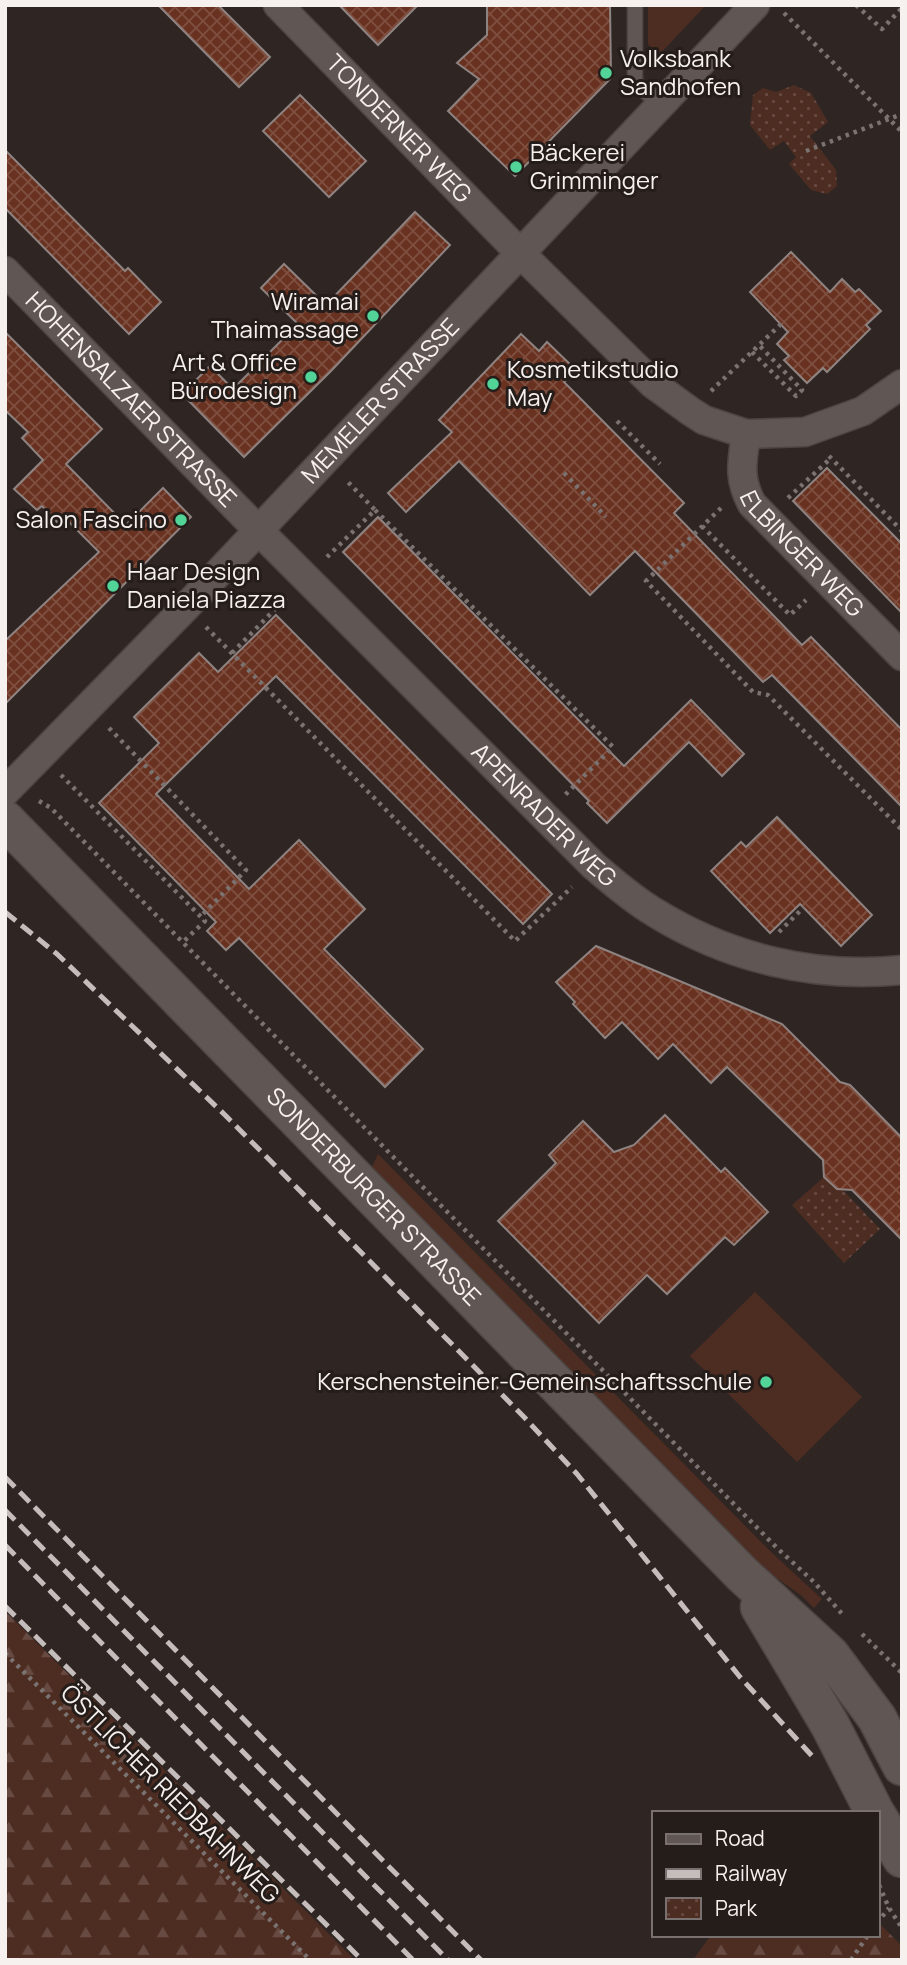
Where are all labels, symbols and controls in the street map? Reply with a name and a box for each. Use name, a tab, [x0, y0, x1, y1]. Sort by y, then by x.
place label: Volksbank Sandhofen	[620, 41, 741, 102]
street label: TONDERNER WEG	[320, 46, 480, 209]
marker: Volksbank Sandhofen	[598, 65, 614, 81]
place label: Bäckerei Grimminger	[530, 135, 659, 196]
marker: Bäckerei Grimminger	[508, 159, 524, 175]
street label: HOHENSALZAER STRASSE	[19, 284, 245, 514]
place label: Wiramai Thaimassage	[211, 284, 359, 345]
marker: Wiramai Thaimassage	[365, 308, 381, 324]
street label: MEMELER STRASSE	[293, 310, 466, 490]
place label: Art & Office Bürodesign	[171, 345, 297, 406]
place label: Kosmetikstudio May	[507, 352, 679, 413]
marker: Art & Office Bürodesign	[303, 369, 319, 385]
marker: Kosmetikstudio May	[485, 376, 501, 392]
street label: ELBINGER WEG	[733, 485, 872, 623]
place label: Salon Fascino	[16, 502, 167, 535]
marker: Salon Fascino	[173, 512, 189, 528]
place label: Haar Design Daniela Piazza	[127, 554, 286, 615]
marker: Haar Design Daniela Piazza	[105, 578, 121, 594]
street label: APENRADER WEG	[465, 735, 625, 894]
street label: SONDERBURGER STRASSE	[260, 1079, 489, 1312]
place label: Kerschensteiner-Gemeinschaftsschule	[317, 1364, 752, 1397]
marker: Kerschensteiner-Gemeinschaftsschule	[758, 1374, 774, 1390]
street label: ÖSTLICHER RIEDBAHNWEG	[54, 1676, 288, 1910]
legend	[652, 1811, 879, 1937]
text: Road	[715, 1824, 765, 1852]
text: Railway	[715, 1859, 787, 1887]
text: Park	[715, 1894, 757, 1922]

